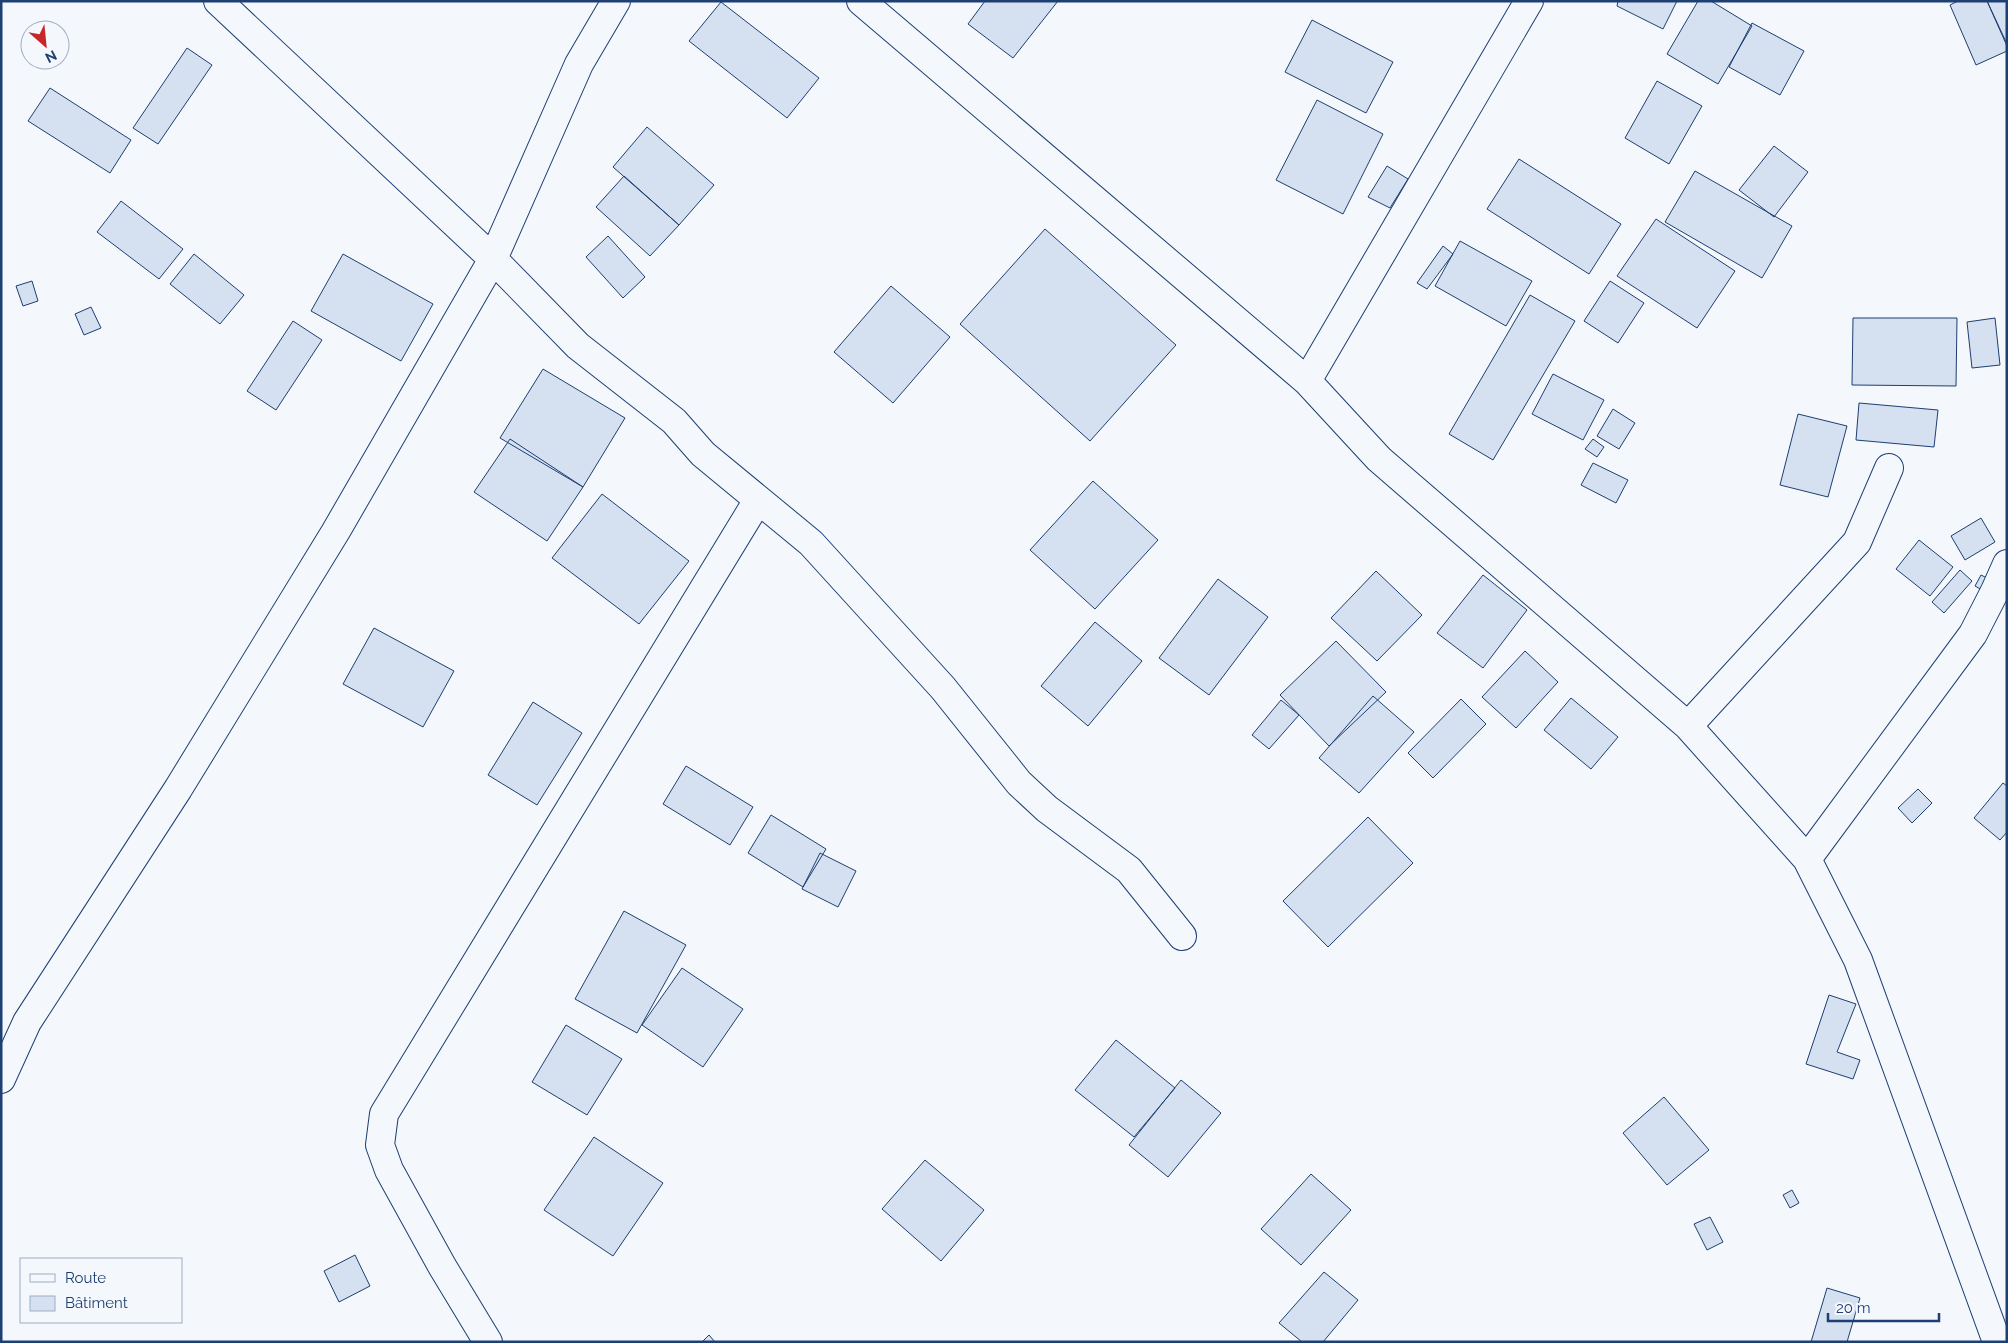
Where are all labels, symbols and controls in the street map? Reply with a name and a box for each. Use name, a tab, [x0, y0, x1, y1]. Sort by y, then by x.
north arrow	[20, 20, 70, 70]
text: N	[43, 47, 59, 66]
legend	[20, 1258, 182, 1323]
text: Route	[65, 1269, 106, 1287]
scale bar	[1828, 1290, 1939, 1322]
text: Bâtiment	[65, 1294, 128, 1312]
text: 20 m	[1836, 1299, 1871, 1317]

